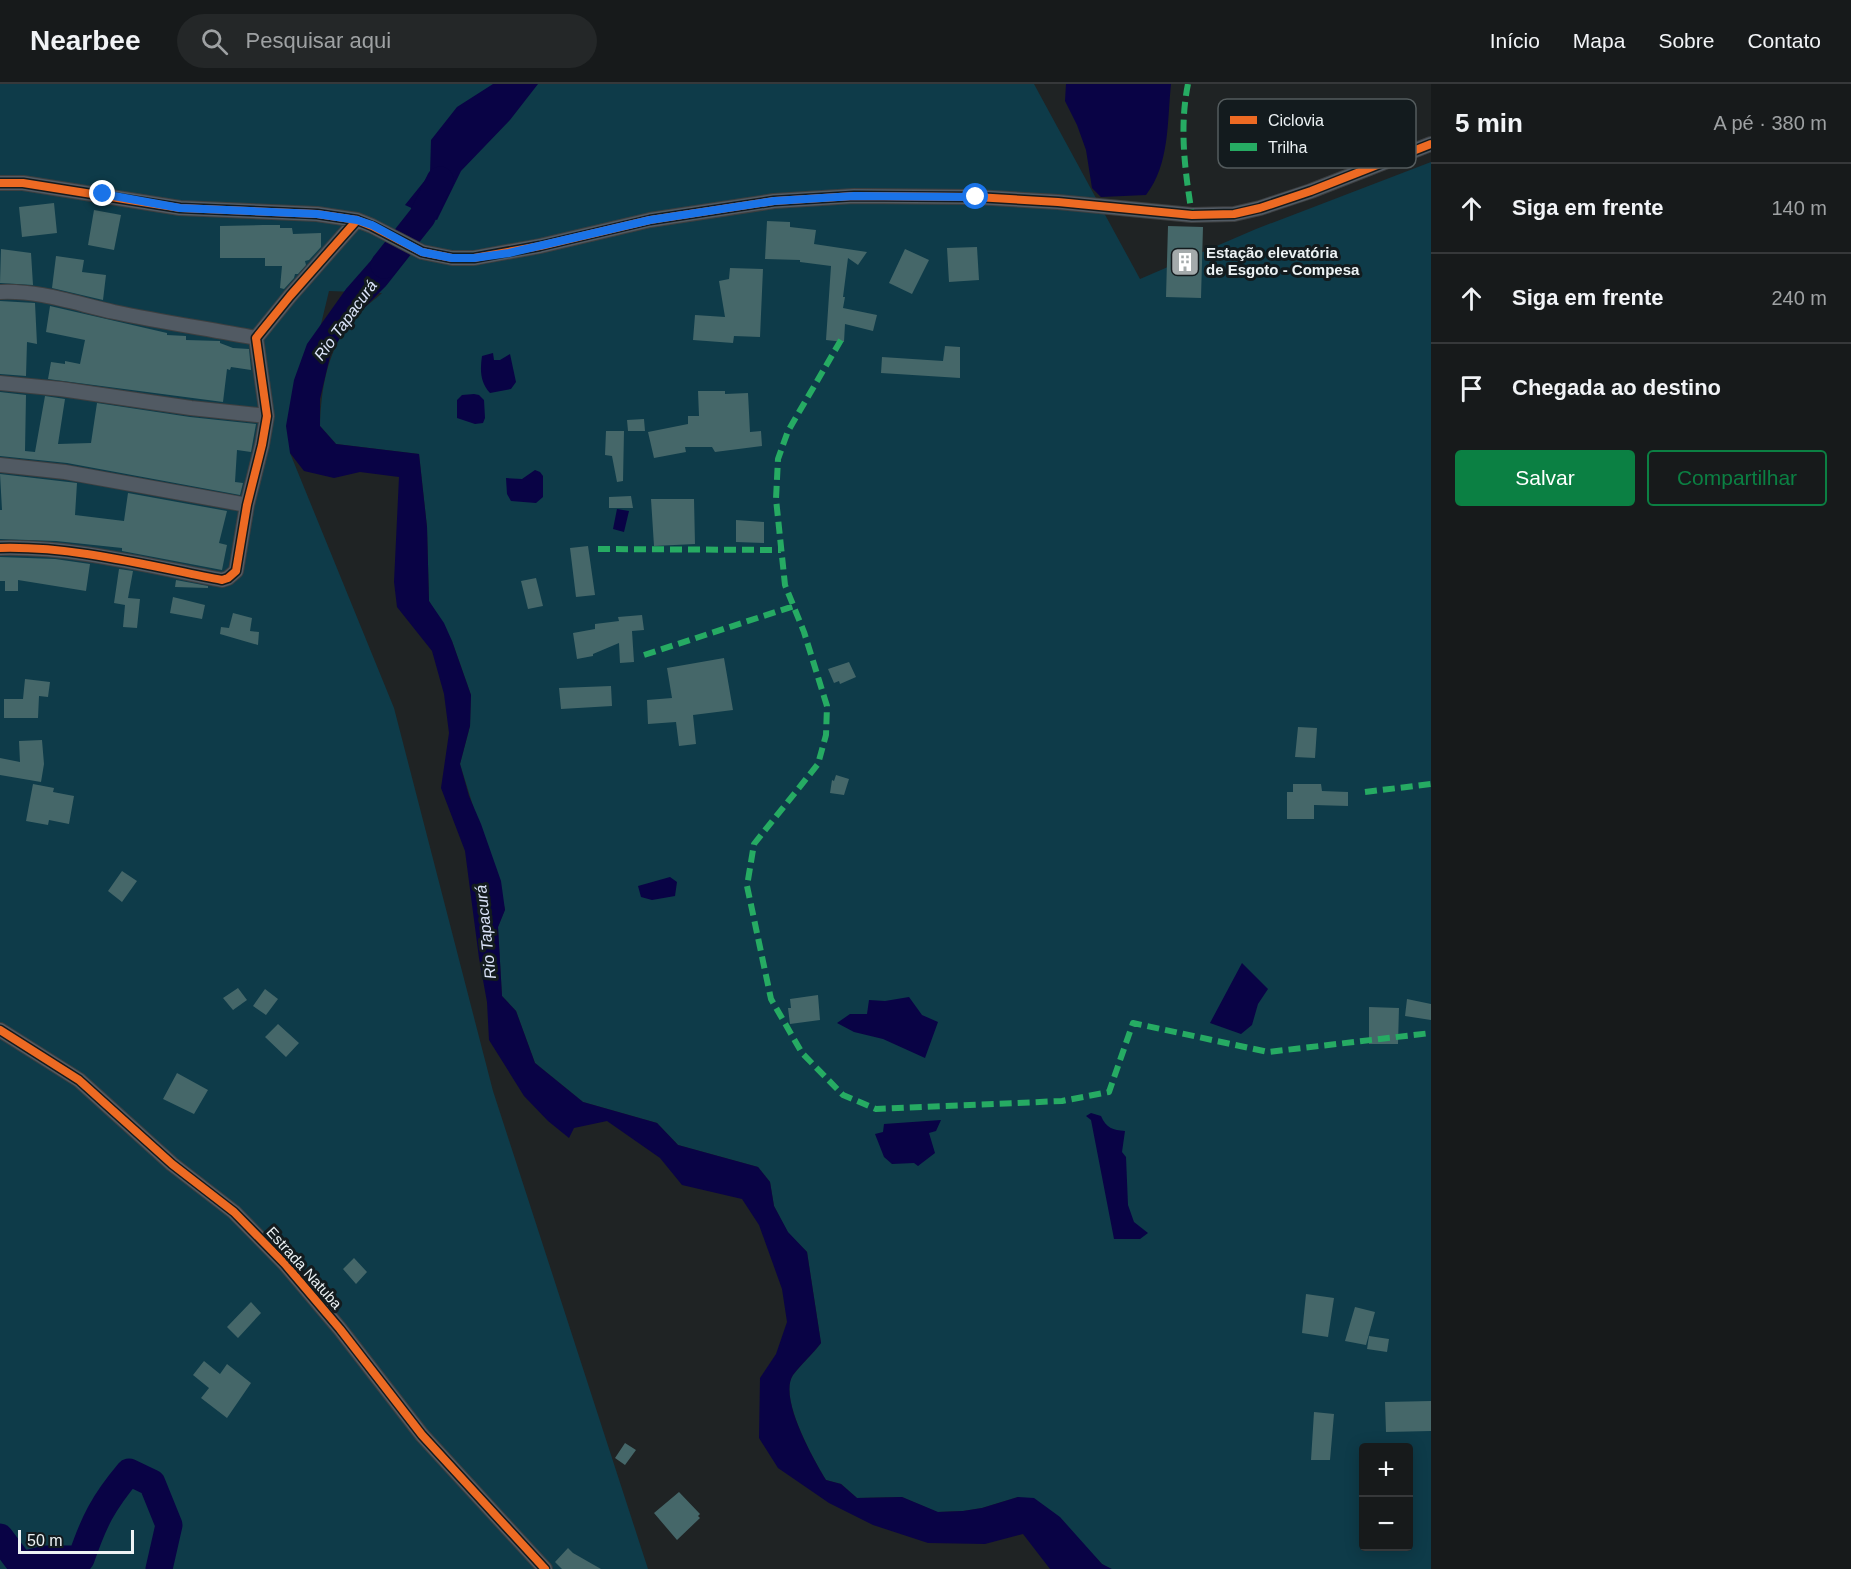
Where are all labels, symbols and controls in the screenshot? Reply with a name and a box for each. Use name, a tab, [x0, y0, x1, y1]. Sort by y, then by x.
search box	[177, 14, 597, 68]
text: Nearbee	[30, 25, 141, 56]
icon: search	[198, 25, 231, 58]
text: Pesquisar aqui	[246, 28, 391, 53]
text: Início	[1490, 29, 1540, 52]
text: Mapa	[1573, 29, 1625, 52]
text: Sobre	[1658, 29, 1714, 52]
text: Contato	[1747, 29, 1821, 52]
legend	[1218, 99, 1416, 168]
text: 5 min	[1455, 108, 1523, 138]
text: Ciclovia	[1268, 112, 1324, 129]
text: A pé · 380 m	[1714, 112, 1827, 134]
text: Trilha	[1268, 139, 1308, 156]
route end	[89, 180, 115, 206]
route start	[962, 183, 988, 209]
icon: ahead	[1455, 192, 1488, 225]
text: Siga em frente	[1512, 195, 1664, 220]
text: 140 m	[1771, 197, 1827, 219]
place label: Estação elevatória de Esgoto - Compesa	[1206, 244, 1360, 278]
building icon: Estação elevatória de Esgoto - Compesa	[1169, 246, 1201, 278]
water label: Rio Tapacurá	[311, 277, 380, 364]
icon: ahead	[1455, 282, 1488, 315]
text: Siga em frente	[1512, 285, 1664, 310]
text: 240 m	[1771, 287, 1827, 309]
icon: arrive	[1455, 372, 1488, 405]
text: Chegada ao destino	[1512, 375, 1721, 400]
button: Salvar	[1455, 450, 1635, 506]
button: Compartilhar	[1647, 450, 1827, 506]
water label: Rio Tapacurá	[472, 884, 499, 980]
street label: Estrada Natuba	[263, 1223, 346, 1313]
map controls	[1359, 1443, 1413, 1551]
button: +	[1359, 1443, 1413, 1497]
button: −	[1359, 1497, 1413, 1551]
scale bar	[18, 1527, 134, 1554]
text: 50 m	[27, 1532, 63, 1549]

